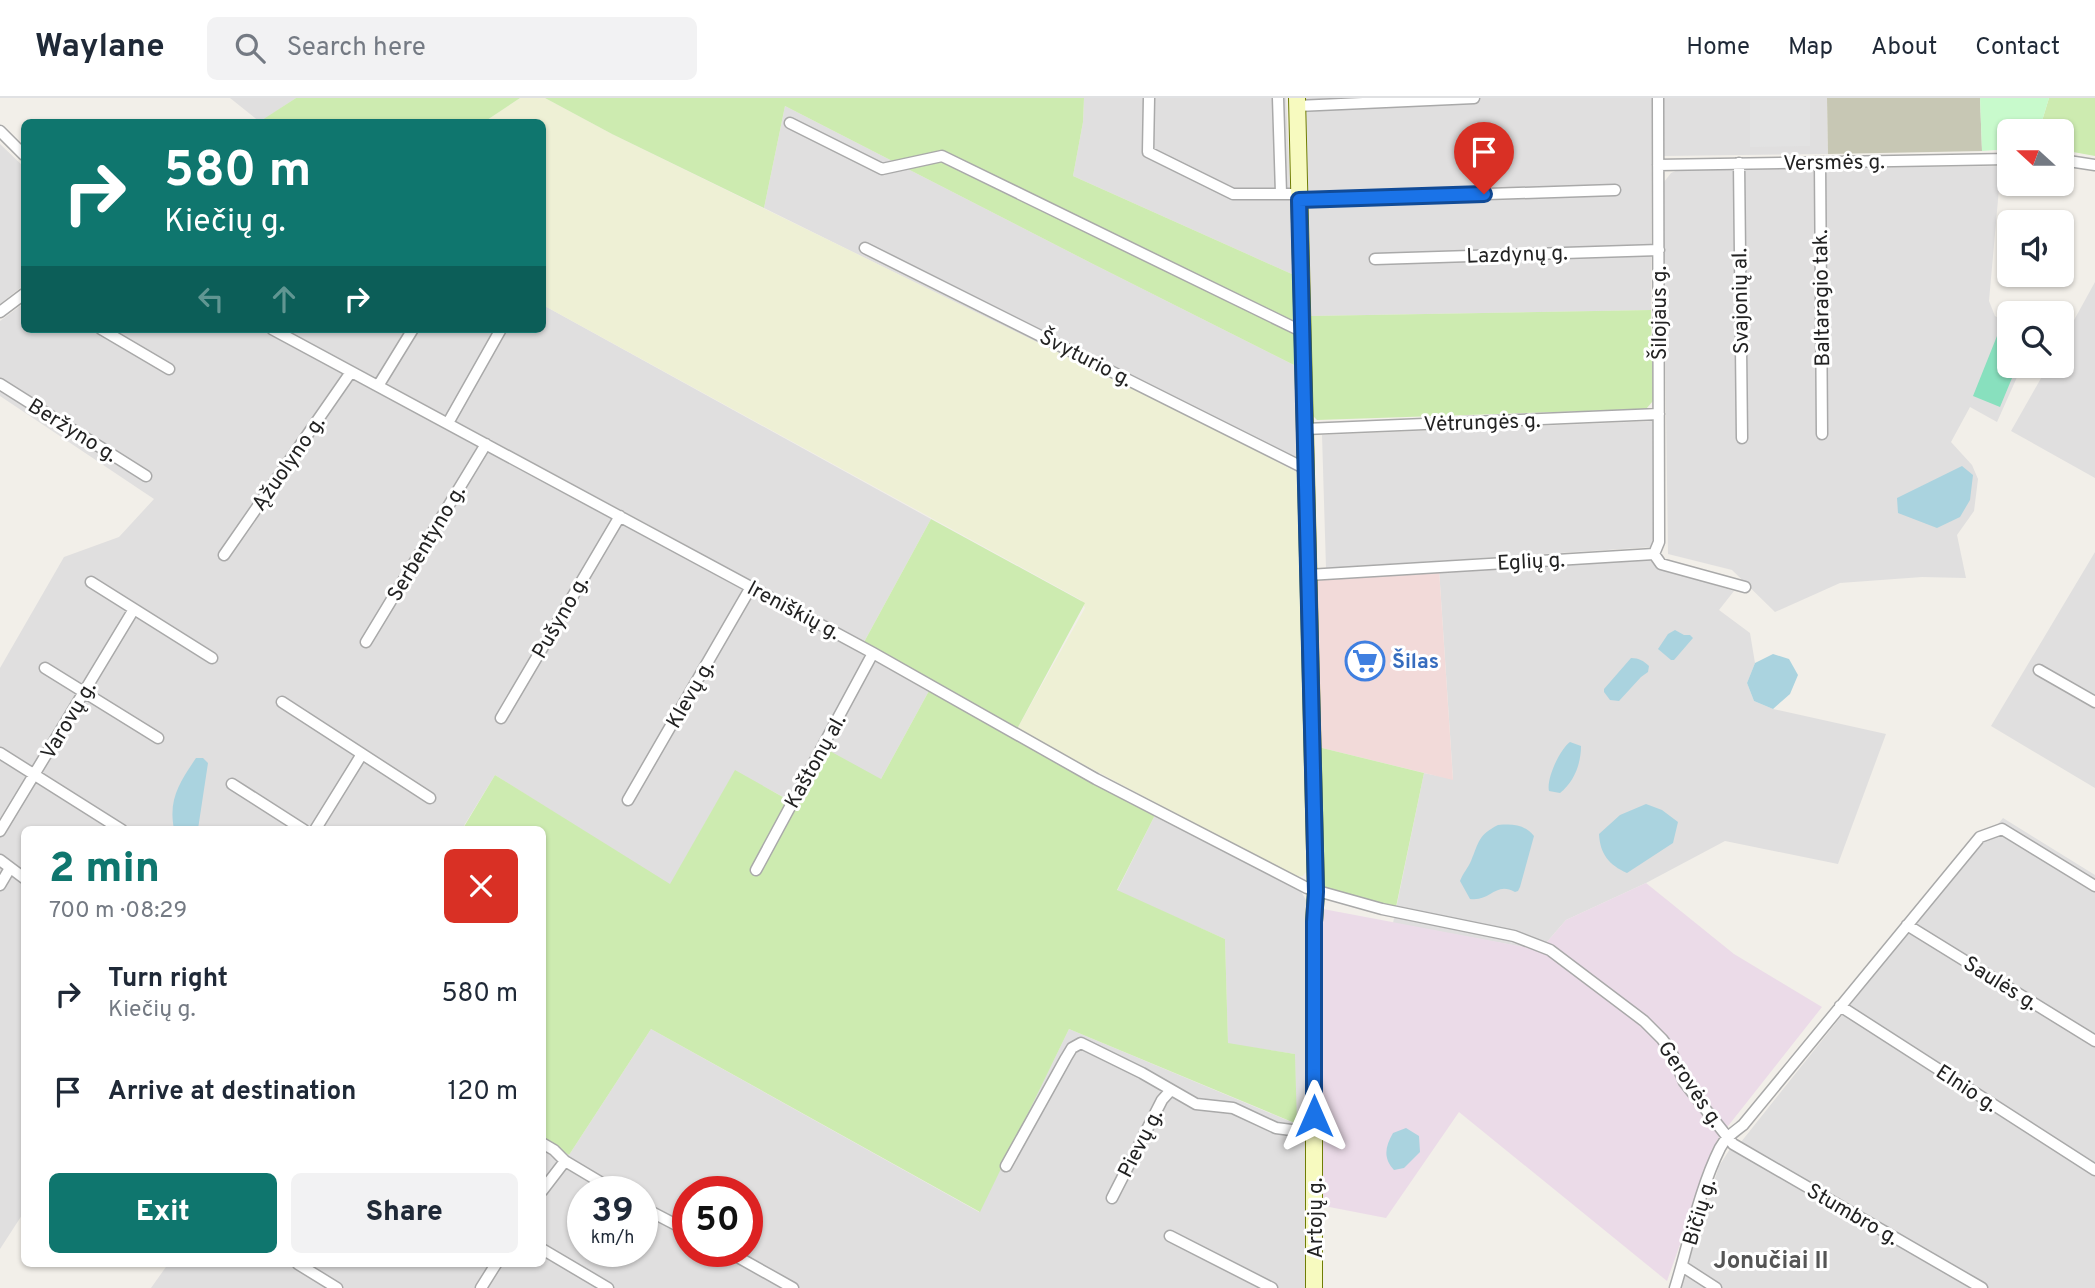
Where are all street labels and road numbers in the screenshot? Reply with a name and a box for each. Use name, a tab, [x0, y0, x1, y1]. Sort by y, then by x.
street label: Versmės g.	[1783, 149, 1885, 178]
street label: Baltaragio tak.	[1808, 229, 1837, 367]
street label: Lazdynų g.	[1466, 240, 1568, 271]
street label: Svajonių al.	[1727, 248, 1756, 354]
street label: Šilojaus g.	[1646, 266, 1674, 360]
street label: Švyturio g.	[1034, 324, 1137, 394]
street label: Beržyno g.	[22, 393, 122, 469]
street label: Vėtrungės g.	[1423, 408, 1541, 439]
street label: Ąžuolyno g.	[247, 411, 332, 517]
street label: Serbentyno g.	[382, 481, 473, 607]
street label: Eglių g.	[1497, 547, 1566, 578]
street label: Pušyno g.	[527, 572, 596, 664]
street label: Ireniškių g.	[742, 576, 845, 647]
street label: Klevų g.	[661, 656, 722, 734]
street label: Varovų g.	[35, 677, 103, 765]
street label: Kaštonų al.	[779, 710, 853, 814]
street label: Saulės g.	[1958, 951, 2043, 1018]
street label: Gerovės g.	[1651, 1036, 1729, 1133]
street label: Elnio g.	[1930, 1059, 2002, 1119]
street label: Pievų g.	[1113, 1105, 1170, 1183]
street label: Bičių g.	[1678, 1176, 1723, 1249]
street label: Artojų g.	[1303, 1178, 1330, 1258]
street label: Stumbro g.	[1801, 1178, 1903, 1252]

